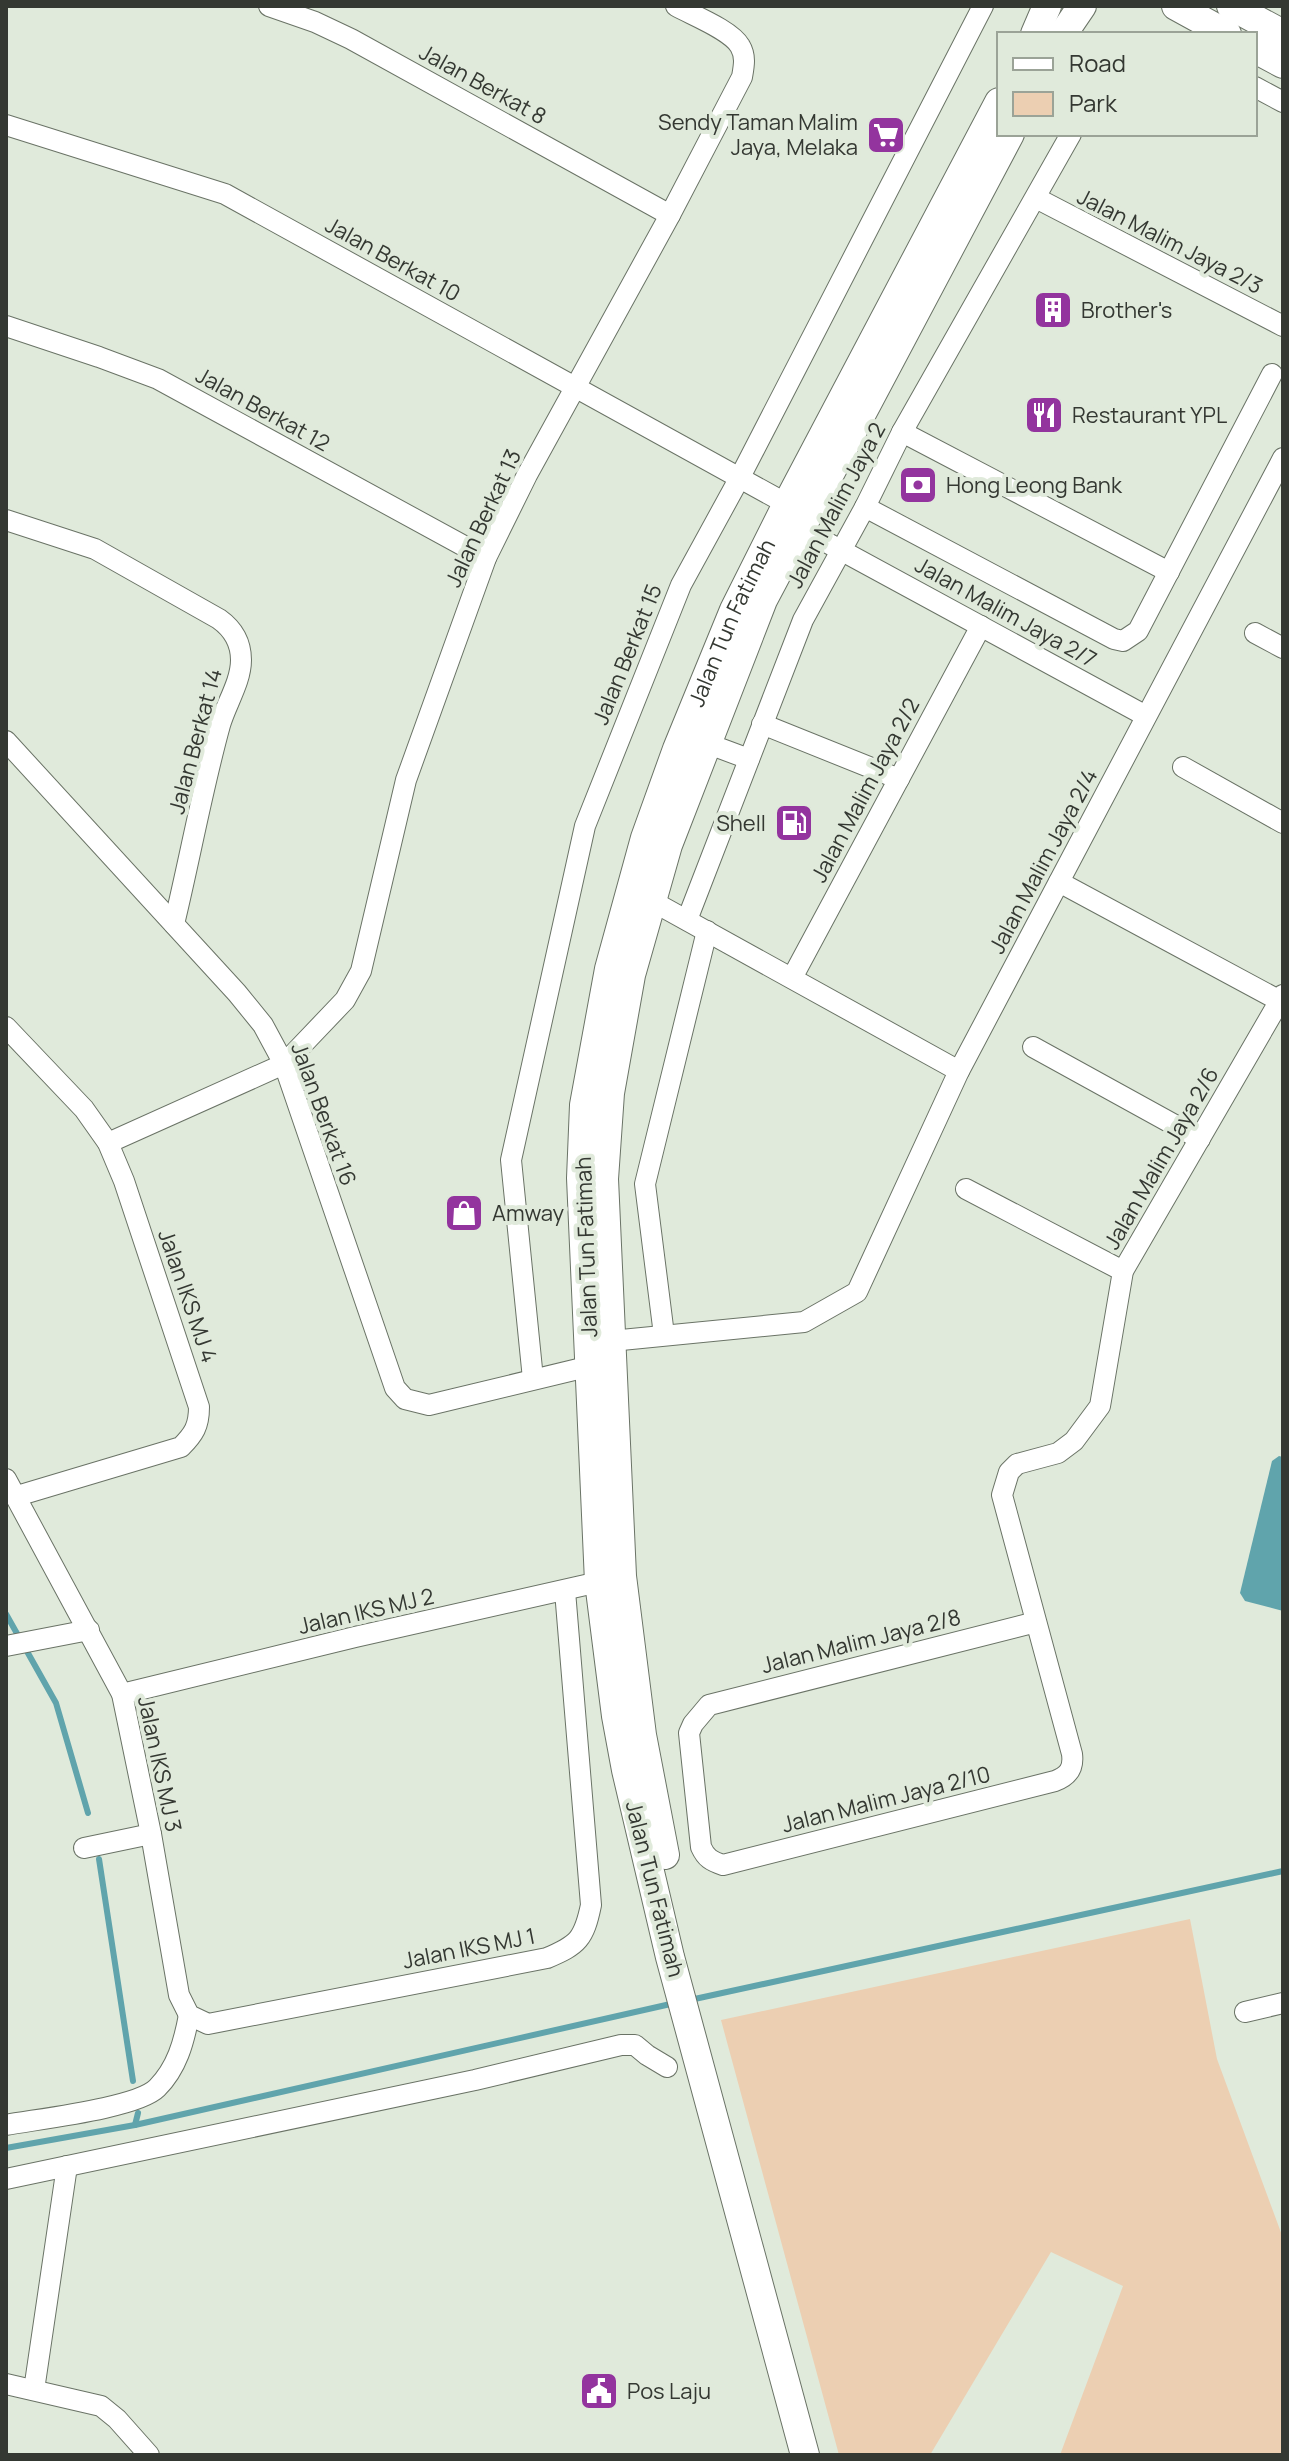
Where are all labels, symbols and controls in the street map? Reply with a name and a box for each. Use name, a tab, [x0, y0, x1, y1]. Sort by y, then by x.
legend	[997, 32, 1257, 136]
street label: Jalan Berkat 8	[414, 37, 552, 131]
text: Road	[1069, 46, 1126, 79]
text: Park	[1069, 86, 1118, 119]
place label: Sendy Taman Malim Jaya, Melaka	[658, 107, 858, 162]
supermarket icon: Sendy Taman Malim Jaya, Melaka	[865, 114, 907, 156]
street label: Jalan Malim Jaya 2/3	[1072, 181, 1268, 301]
street label: Jalan Berkat 10	[320, 210, 466, 308]
building icon: Brother's	[1032, 289, 1074, 331]
place label: Brother's	[1081, 295, 1172, 325]
street label: Jalan Berkat 12	[191, 360, 335, 458]
restaurant icon: Restaurant YPL	[1023, 394, 1065, 436]
place label: Restaurant YPL	[1072, 400, 1227, 430]
street label: Jalan Malim Jaya 2	[780, 417, 892, 593]
street label: Jalan Berkat 13	[438, 444, 528, 592]
bank icon: Hong Leong Bank	[897, 464, 939, 506]
place label: Hong Leong Bank	[946, 470, 1123, 500]
street label: Jalan Tun Fatimah	[681, 534, 782, 711]
street label: Jalan Malim Jaya 2/7	[910, 550, 1102, 674]
street label: Jalan Berkat 15	[585, 579, 669, 729]
street label: Jalan Berkat 14	[161, 665, 229, 817]
street label: Jalan Malim Jaya 2/2	[804, 693, 926, 887]
street label: Jalan Malim Jaya 2/4	[982, 764, 1104, 958]
fuel station icon: Shell	[773, 802, 815, 844]
place label: Shell	[716, 808, 766, 838]
street label: Jalan Berkat 16	[284, 1038, 364, 1190]
street label: Jalan Malim Jaya 2/6	[1097, 1061, 1225, 1255]
street label: Jalan Tun Fatimah	[568, 1156, 604, 1338]
shop icon: Amway	[443, 1192, 485, 1234]
place label: Amway	[492, 1198, 564, 1228]
street label: Jalan IKS MJ 4	[151, 1225, 225, 1367]
street label: Jalan IKS MJ 2	[295, 1581, 437, 1641]
street label: Jalan Malim Jaya 2/8	[758, 1602, 964, 1680]
street label: Jalan IKS MJ 3	[131, 1693, 189, 1835]
street label: Jalan Malim Jaya 2/10	[779, 1759, 993, 1839]
street label: Jalan Tun Fatimah	[619, 1798, 691, 1980]
street label: Jalan IKS MJ 1	[400, 1920, 538, 1976]
public building icon: Pos Laju	[578, 2370, 620, 2412]
place label: Pos Laju	[627, 2376, 711, 2406]

